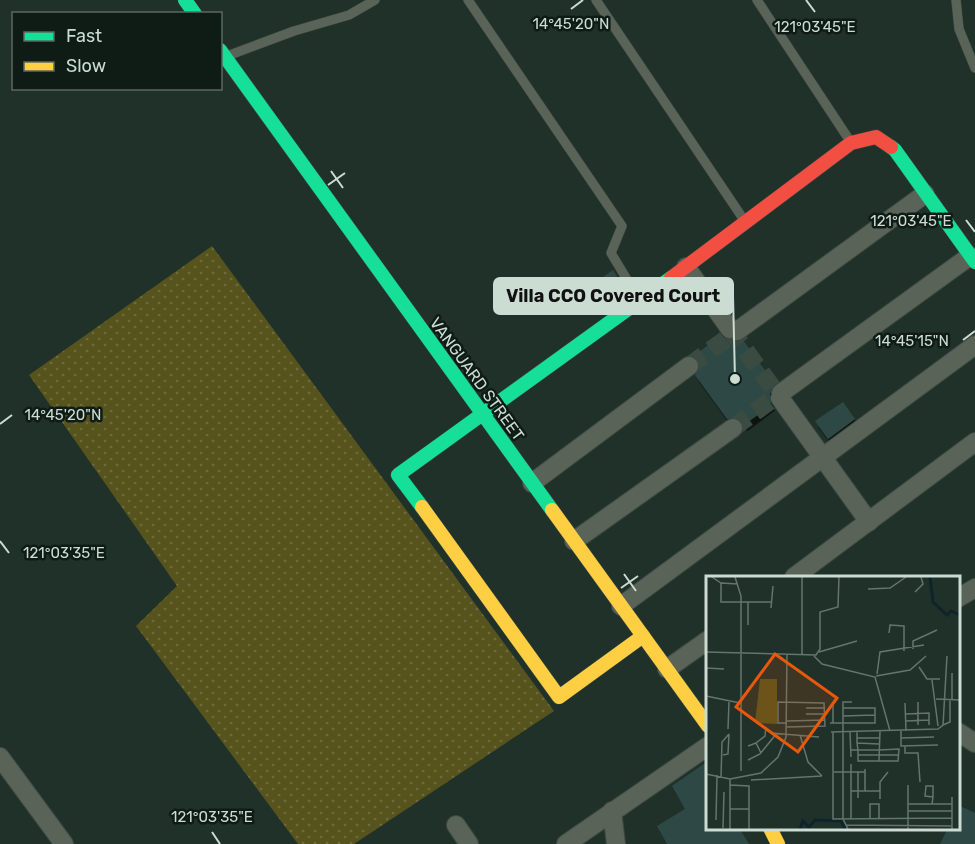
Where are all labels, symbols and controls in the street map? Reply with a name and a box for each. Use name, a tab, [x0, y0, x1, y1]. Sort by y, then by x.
legend	[12, 12, 222, 90]
text: 14°45'20"N	[533, 15, 609, 33]
text: 121°03'45"E	[774, 18, 856, 36]
text: Fast	[66, 25, 102, 47]
text: Slow	[66, 55, 106, 77]
text: 121°03'45"E	[870, 212, 952, 230]
callout: Villa CCO Covered Court	[494, 278, 733, 314]
text: Villa CCO Covered Court	[506, 285, 720, 307]
street label: VANGUARD STREET	[426, 314, 528, 444]
text: 14°45'15"N	[875, 332, 949, 350]
text: 14°45'20"N	[25, 406, 101, 424]
text: 121°03'35"E	[23, 544, 105, 562]
inset map	[706, 576, 960, 829]
text: 121°03'35"E	[171, 808, 253, 826]

